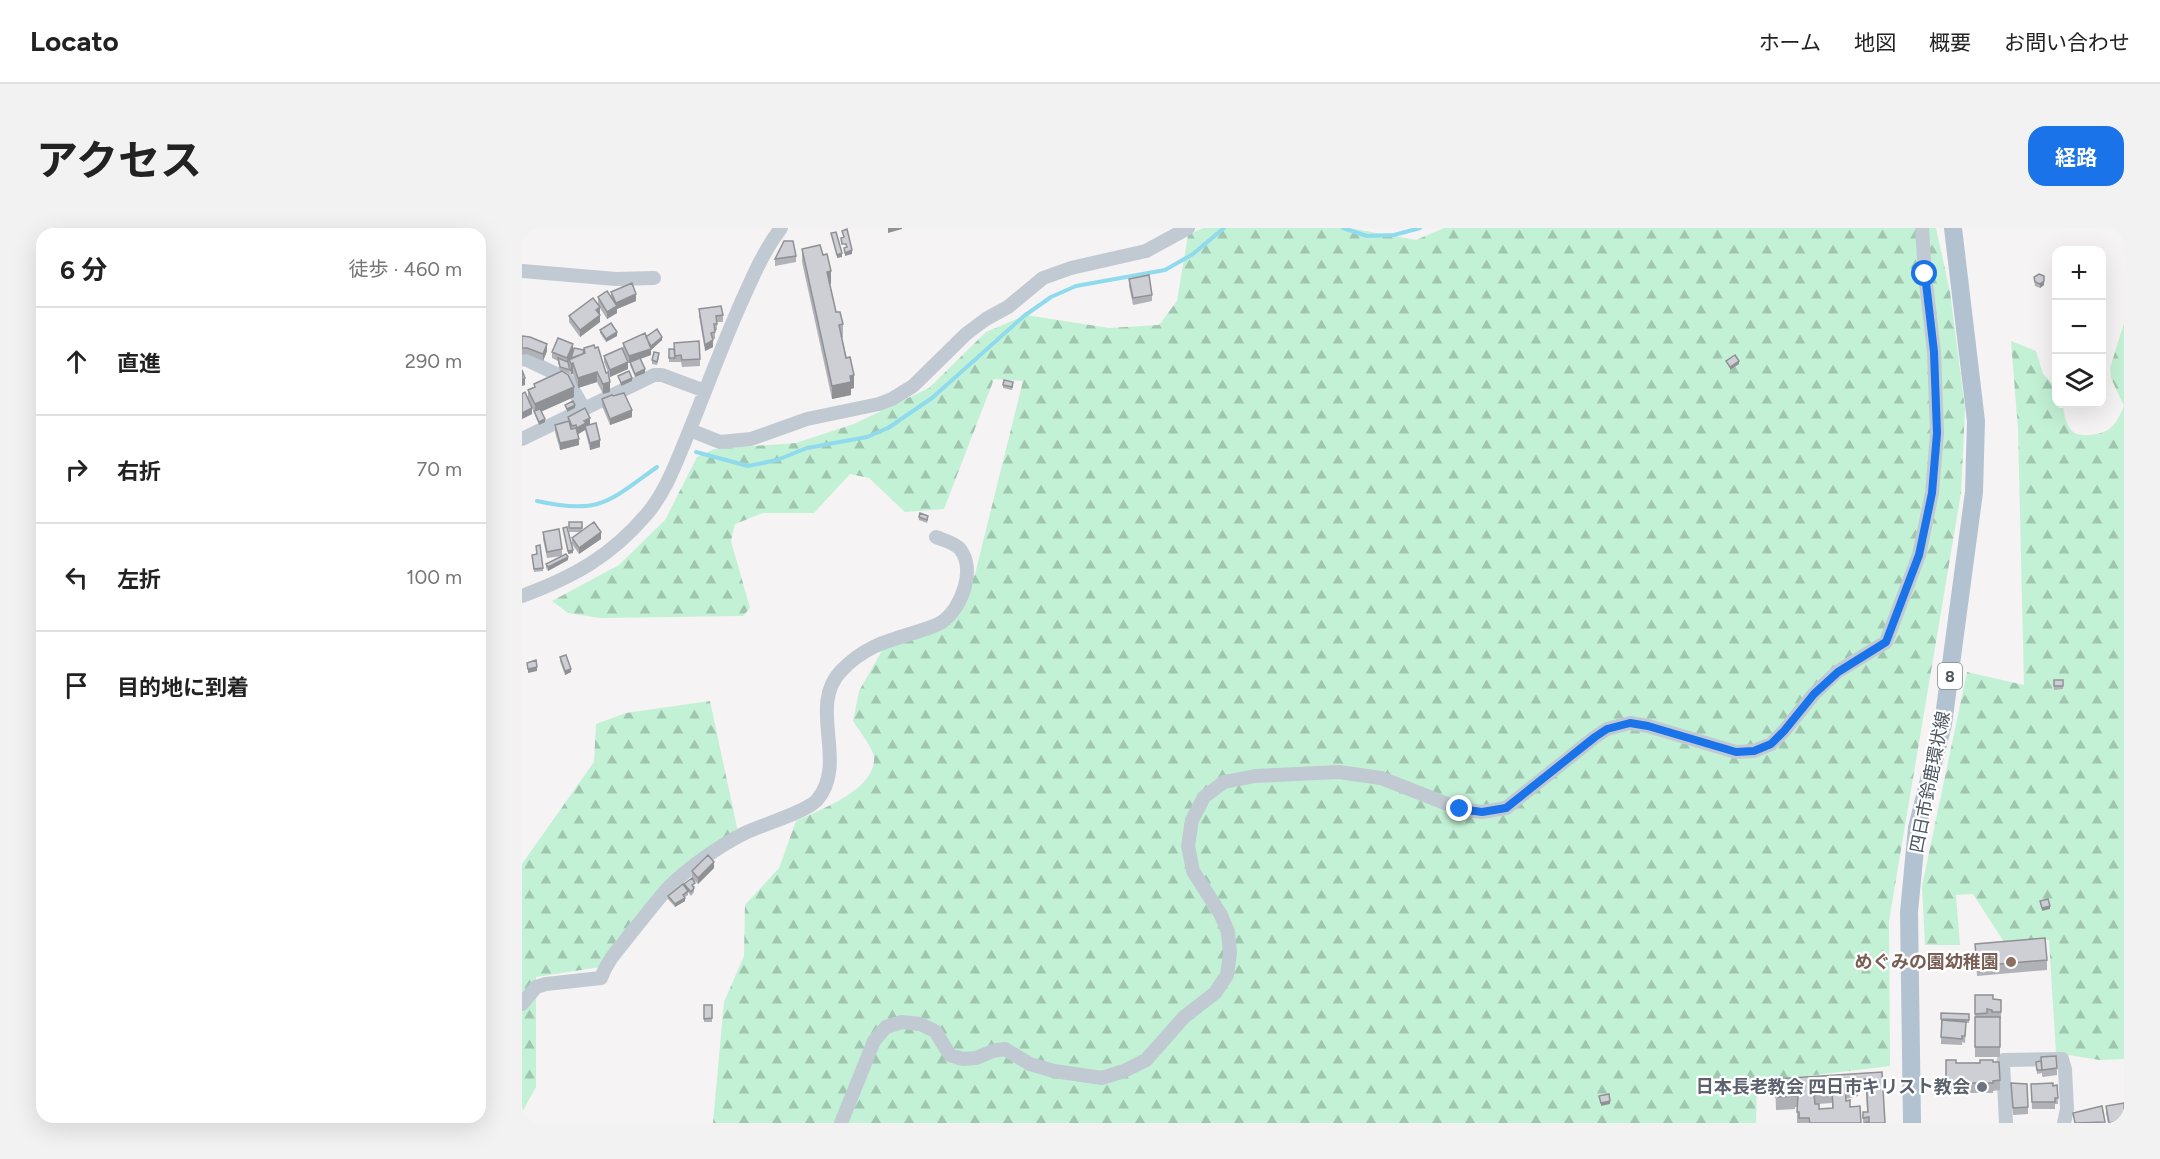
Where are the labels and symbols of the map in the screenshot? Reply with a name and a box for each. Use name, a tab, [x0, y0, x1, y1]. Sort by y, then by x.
route start	[1911, 260, 1937, 286]
road number: 8	[1938, 663, 1962, 689]
street label: 四日市鈴鹿環状線	[1905, 709, 1955, 855]
route end	[1446, 795, 1472, 821]
place label: めぐみの園幼稚園	[1854, 951, 1999, 973]
marker: めぐみの園幼稚園	[2004, 955, 2018, 969]
place label: 日本長老教会 四日市キリスト教会	[1696, 1076, 1970, 1098]
marker: 日本長老教会 四日市キリスト教会	[1975, 1080, 1989, 1094]

